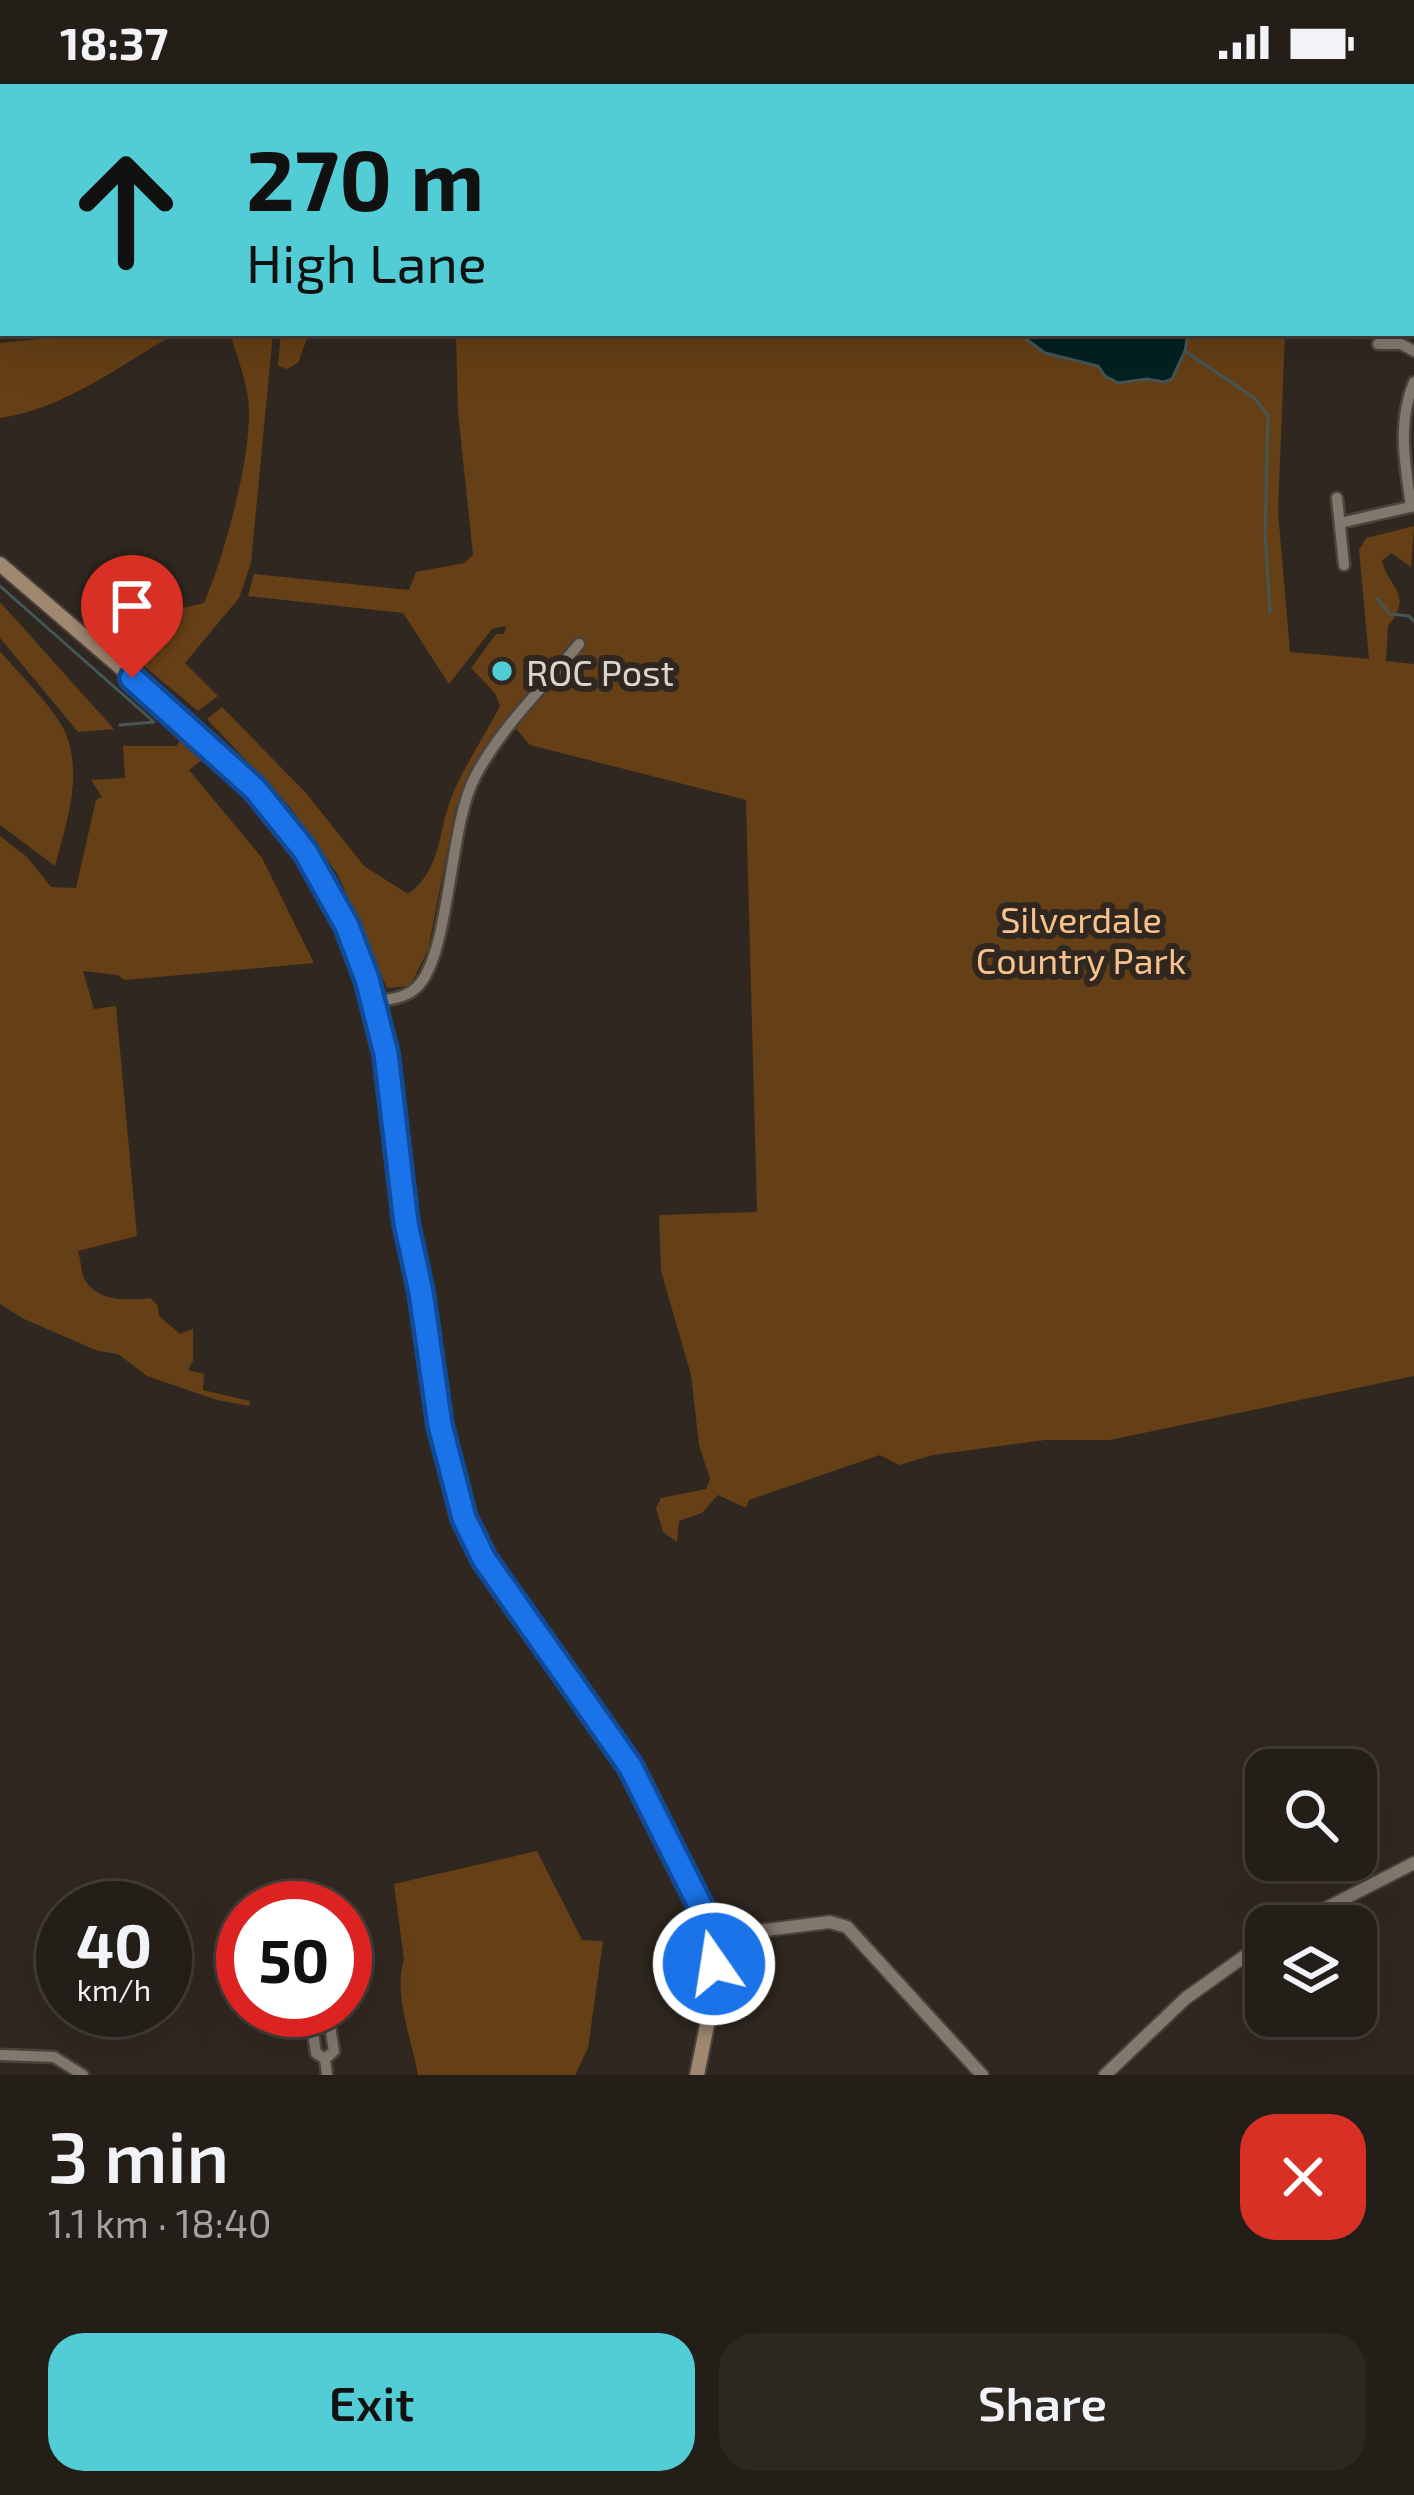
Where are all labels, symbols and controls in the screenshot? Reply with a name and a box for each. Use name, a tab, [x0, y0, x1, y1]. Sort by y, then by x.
text: 18:37	[60, 15, 168, 69]
text: 270 m	[246, 127, 484, 228]
icon: ahead	[48, 132, 204, 288]
text: High Lane	[246, 229, 487, 294]
pin	[81, 555, 183, 678]
icon: arrive	[99, 573, 165, 639]
place label: ROC Post	[526, 650, 674, 693]
marker: ROC Post	[489, 658, 515, 684]
park label: Silverdale Country Park	[976, 897, 1186, 981]
map controls	[1245, 1749, 1377, 2037]
button: search	[1245, 1749, 1377, 1881]
speed limit sign: 50	[216, 1881, 372, 2037]
position arrow	[651, 1901, 777, 2027]
button: layers	[1245, 1905, 1377, 2037]
text: 40	[76, 1908, 152, 1980]
text: km/h	[77, 1971, 151, 2007]
text: 3 min	[48, 2111, 229, 2197]
button: close	[1240, 2114, 1366, 2240]
text: 1.1 km · 18:40	[48, 2199, 272, 2246]
button: Exit	[48, 2333, 695, 2471]
button: Share	[719, 2333, 1366, 2471]

